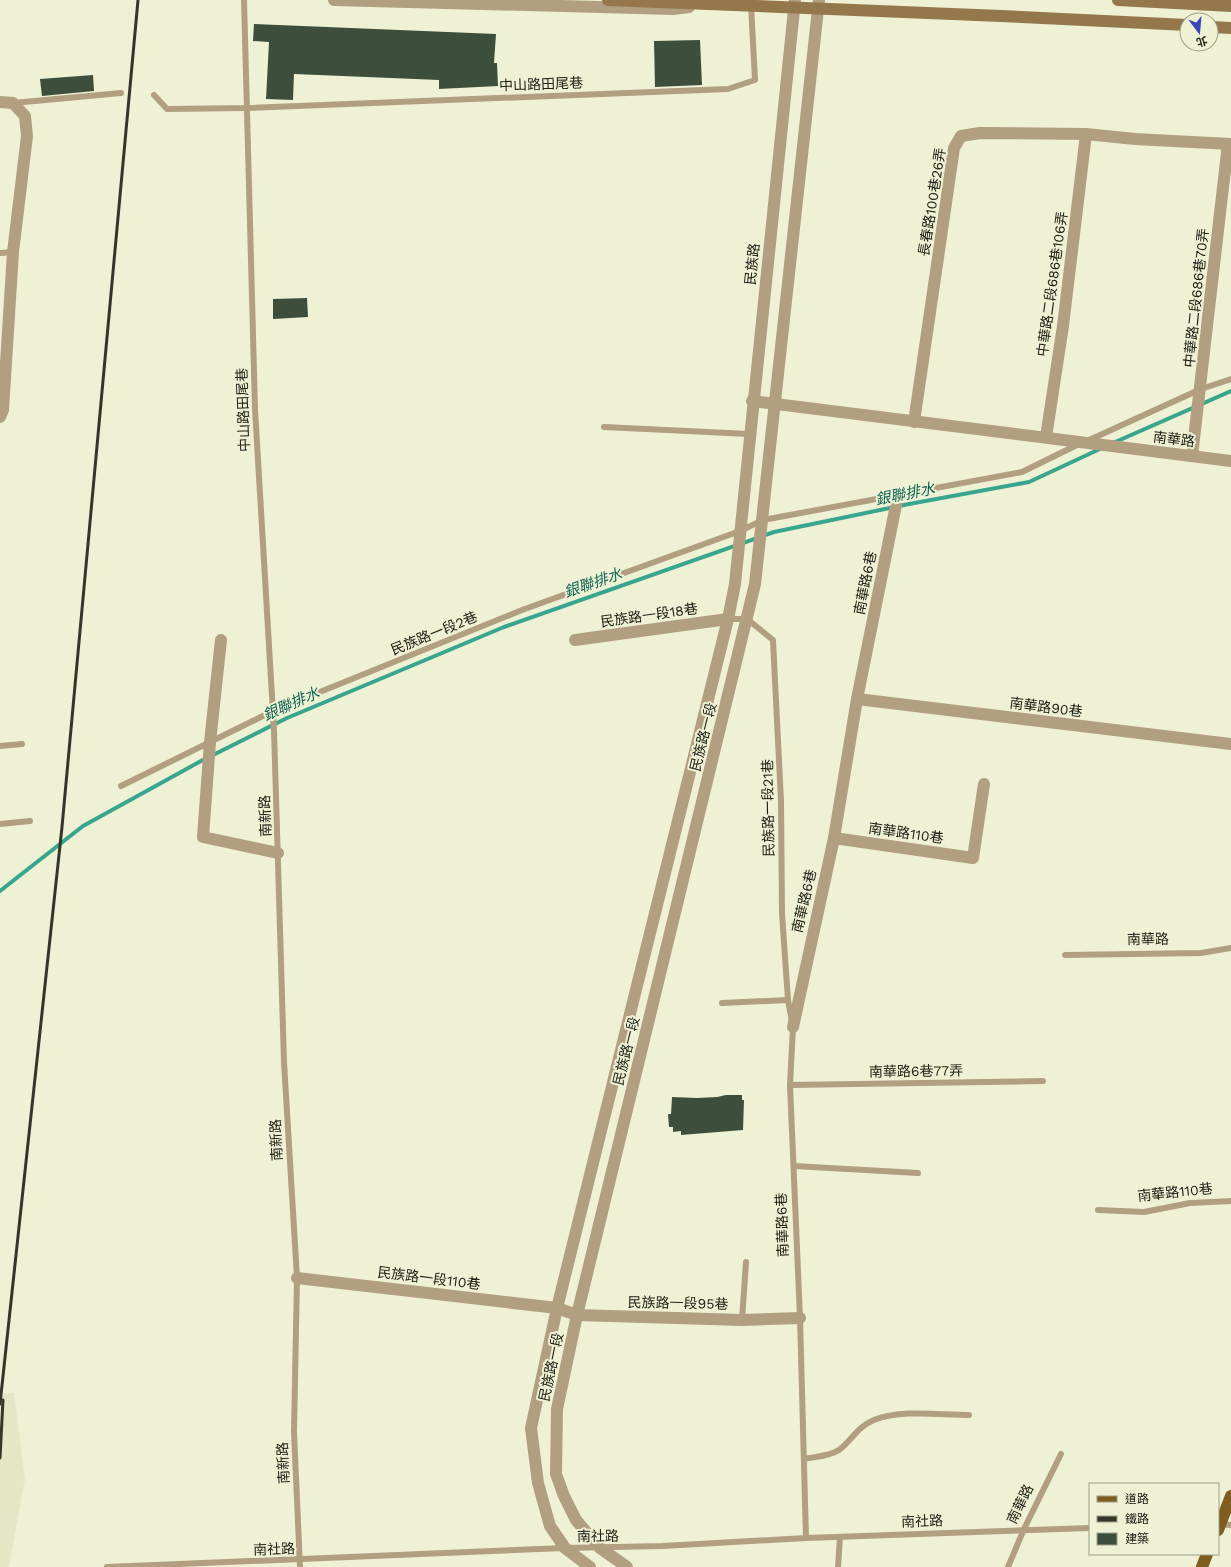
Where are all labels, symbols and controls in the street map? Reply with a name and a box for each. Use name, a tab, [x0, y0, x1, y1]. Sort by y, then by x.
north arrow	[1179, 12, 1219, 52]
text: 北	[1195, 33, 1209, 49]
street label: 中山路田尾巷	[499, 75, 583, 93]
street label: 長春路100巷26弄	[916, 147, 948, 257]
street label: 中華路二段686巷106弄	[1034, 210, 1070, 358]
street label: 中華路二段686巷70弄	[1181, 228, 1211, 368]
street label: 民族路	[742, 242, 762, 286]
street label: 中山路田尾巷	[234, 368, 252, 452]
street label: 南華路	[1152, 429, 1196, 449]
water label: 銀聯排水	[874, 479, 937, 509]
street label: 南華路6巷	[851, 550, 879, 616]
water label: 銀聯排水	[562, 564, 625, 601]
street label: 民族路一段18巷	[599, 600, 699, 630]
street label: 民族路一段2巷	[388, 608, 480, 658]
water label: 銀聯排水	[260, 683, 323, 724]
street label: 南華路90巷	[1009, 695, 1083, 719]
street label: 民族路一段	[687, 701, 719, 773]
street label: 民族路一段21巷	[759, 759, 777, 857]
street label: 南新路	[256, 795, 274, 837]
street label: 南華路110巷	[867, 820, 945, 846]
street label: 南華路6巷	[789, 868, 819, 934]
street label: 南華路	[1127, 931, 1169, 947]
street label: 民族路一段	[610, 1015, 642, 1087]
street label: 南華路6巷77弄	[869, 1062, 963, 1080]
street label: 南新路	[267, 1119, 285, 1161]
street label: 南華路110巷	[1137, 1180, 1213, 1204]
street label: 南華路6巷	[773, 1192, 791, 1258]
street label: 民族路一段110巷	[377, 1264, 481, 1292]
street label: 民族路一段95巷	[627, 1294, 729, 1312]
street label: 民族路一段	[536, 1331, 566, 1403]
street label: 南新路	[274, 1442, 292, 1484]
street label: 南華路	[1004, 1482, 1036, 1526]
legend	[1089, 1483, 1219, 1555]
text: 道路	[1125, 1492, 1149, 1506]
street label: 南社路	[901, 1512, 943, 1530]
text: 鐵路	[1125, 1512, 1149, 1526]
street label: 南社路	[577, 1528, 619, 1544]
text: 建築	[1125, 1532, 1149, 1546]
street label: 南社路	[253, 1540, 295, 1558]

